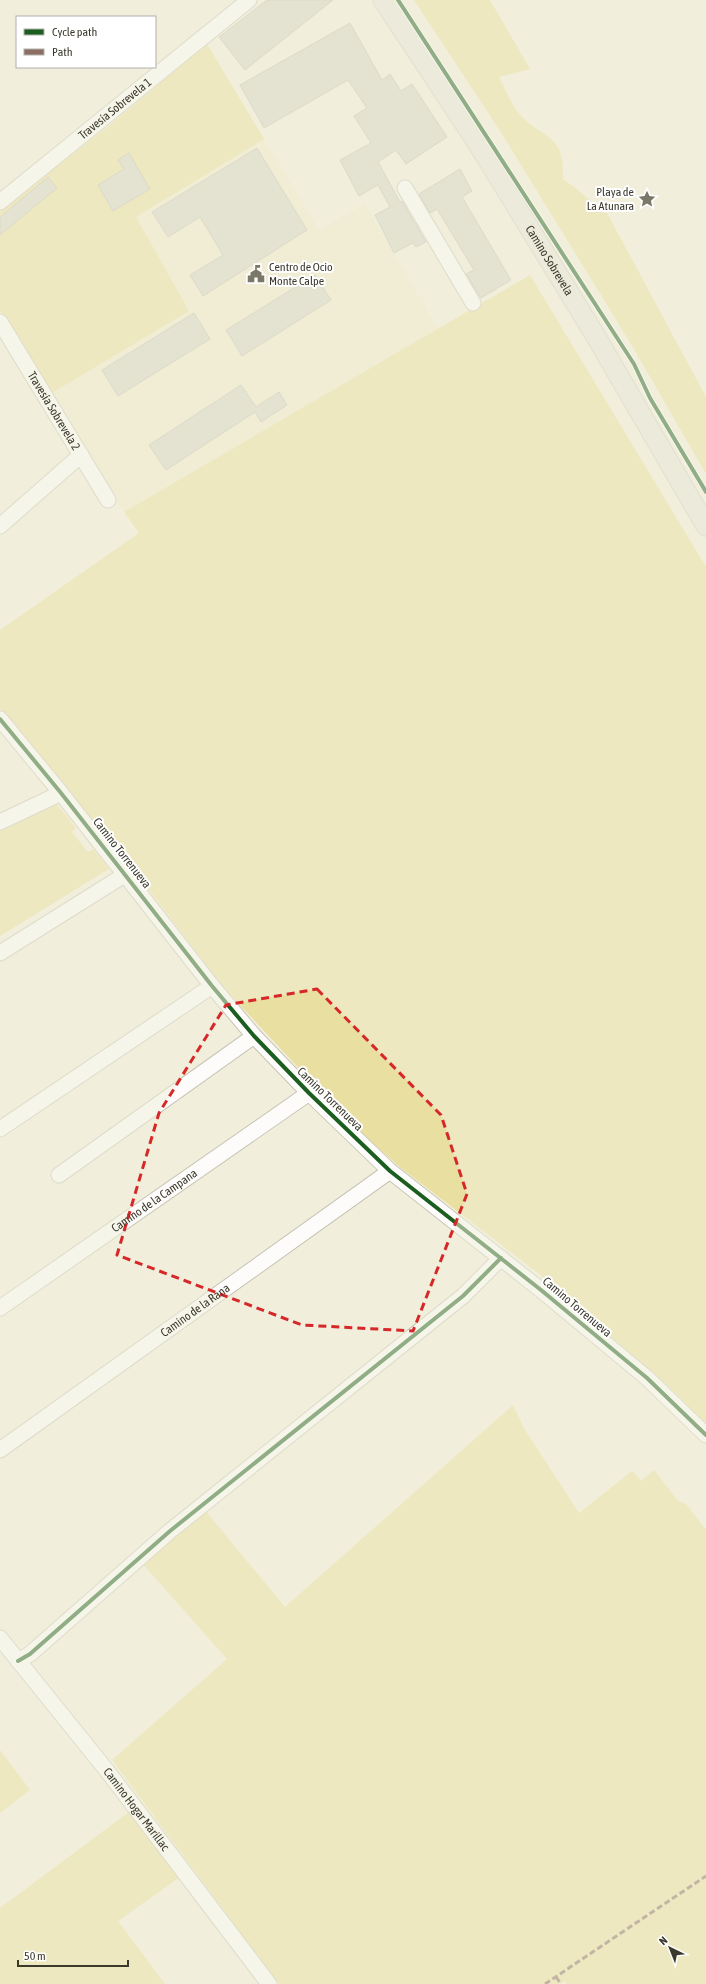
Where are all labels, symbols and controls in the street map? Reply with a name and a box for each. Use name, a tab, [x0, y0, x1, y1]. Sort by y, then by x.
legend	[16, 16, 156, 68]
text: Cycle path	[52, 25, 97, 39]
text: Path	[52, 45, 73, 59]
street label: Travesía Sobrevela 1	[76, 75, 154, 142]
place label: Playa de La Atunara	[587, 185, 634, 213]
place icon: Playa de La Atunara	[637, 189, 657, 209]
street label: Camino Sobrevela	[522, 223, 576, 298]
place label: Centro de Ocio Monte Calpe	[269, 260, 333, 288]
public building icon: Centro de Ocio Monte Calpe	[246, 264, 266, 284]
street label: Travesía Sobrevela 2	[25, 369, 83, 453]
street label: Camino Torrenueva	[90, 815, 154, 891]
street label: Camino Torrenueva	[294, 1064, 366, 1134]
street label: Camino de la Campana	[109, 1166, 200, 1235]
street label: Camino Torrenueva	[540, 1274, 614, 1340]
street label: Camino de la Rana	[158, 1281, 233, 1340]
street label: Camino Hogar Marillac	[101, 1765, 173, 1854]
north arrow	[650, 1928, 690, 1968]
text: N	[657, 1934, 670, 1947]
scale bar	[18, 1942, 128, 1968]
text: 50 m	[24, 1949, 46, 1963]

